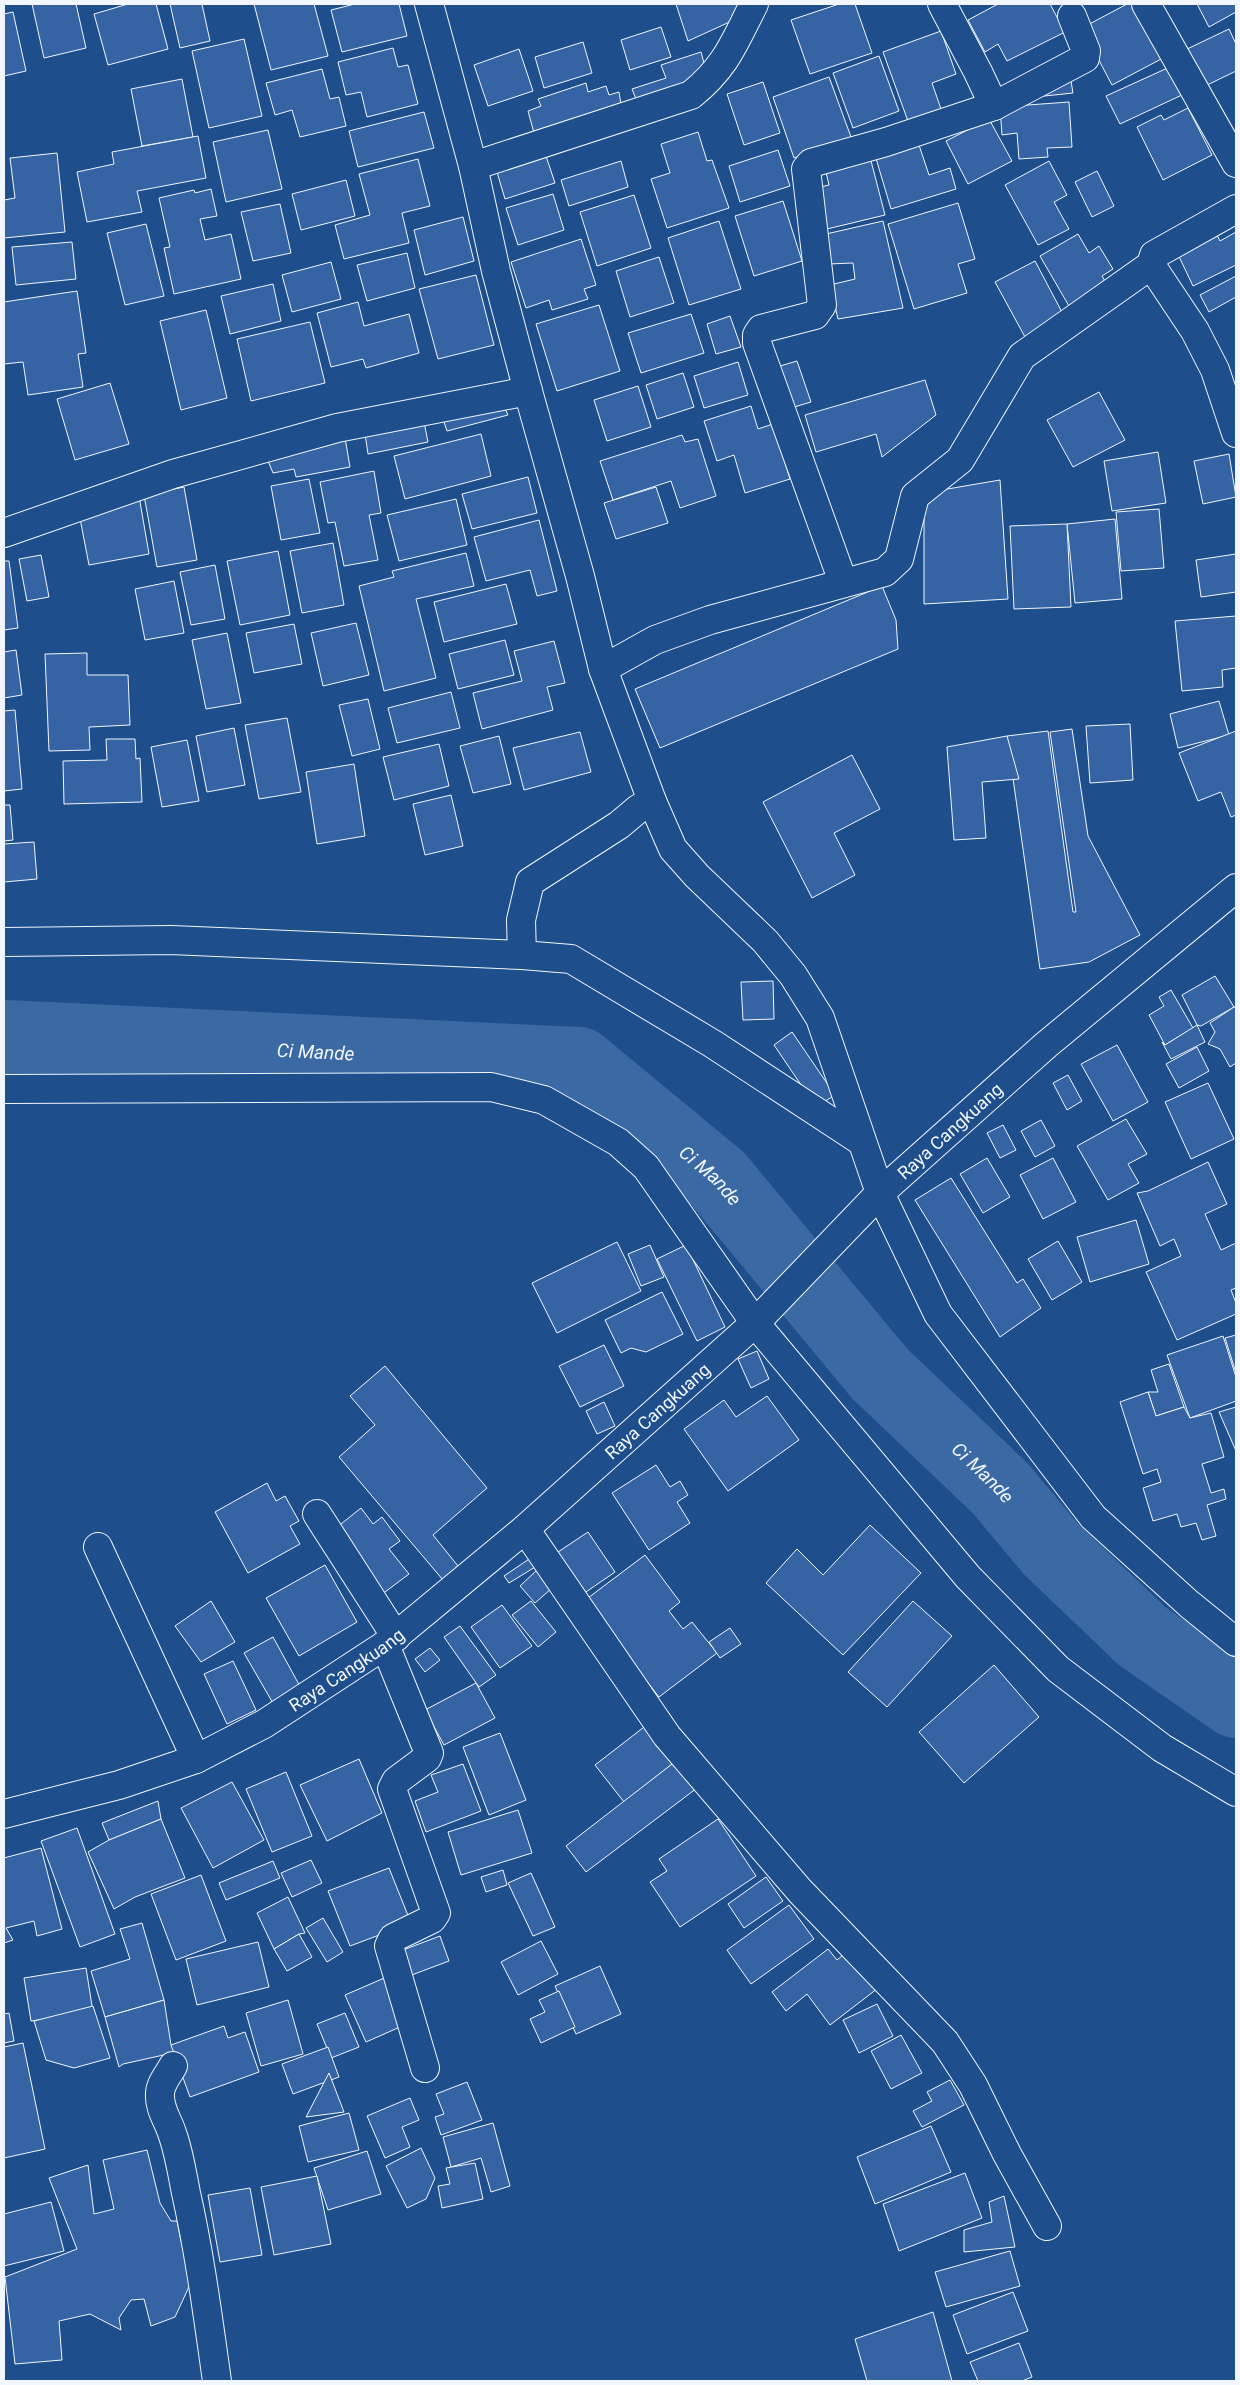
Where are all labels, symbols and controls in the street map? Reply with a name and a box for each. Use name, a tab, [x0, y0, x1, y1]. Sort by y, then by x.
water label: Ci Mande	[276, 1038, 355, 1065]
street label: Raya Cangkuang	[893, 1078, 1007, 1184]
water label: Ci Mande	[675, 1140, 747, 1210]
street label: Raya Cangkuang	[600, 1358, 714, 1463]
water label: Ci Mande	[947, 1437, 1019, 1508]
street label: Raya Cangkuang	[285, 1623, 408, 1715]

